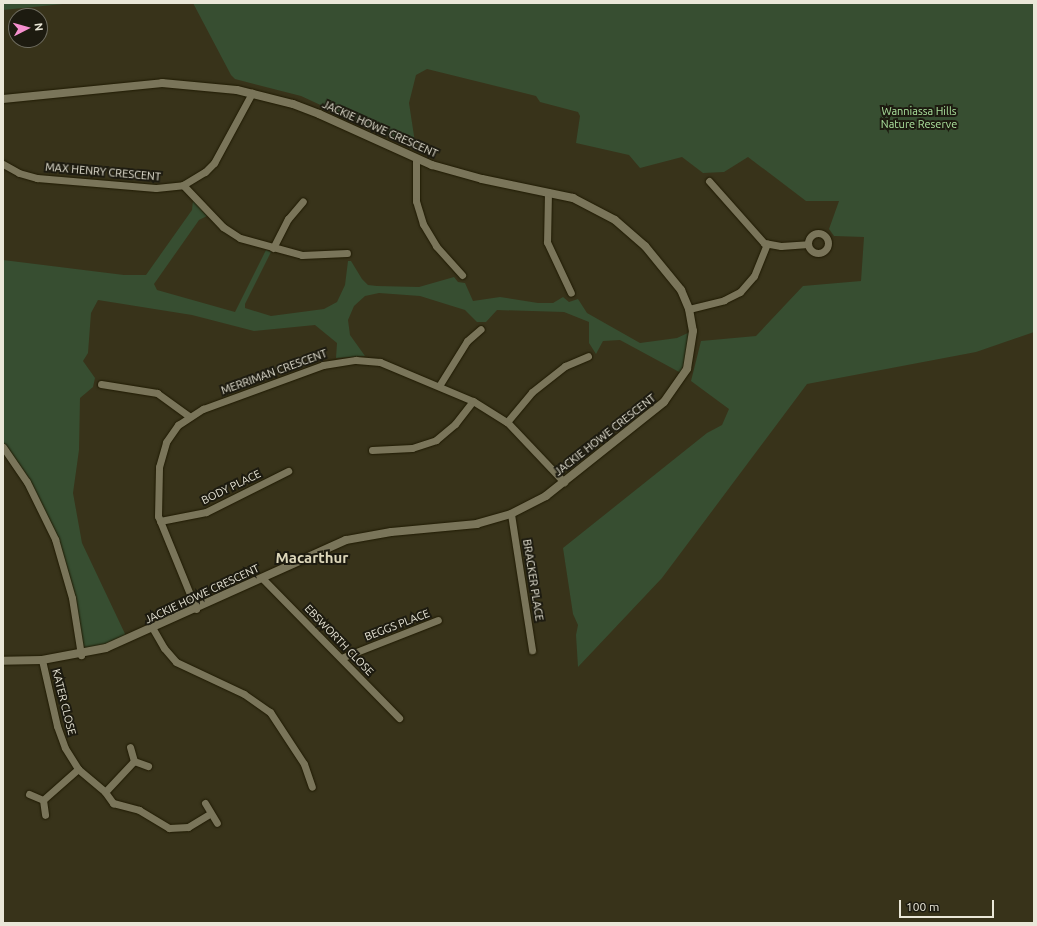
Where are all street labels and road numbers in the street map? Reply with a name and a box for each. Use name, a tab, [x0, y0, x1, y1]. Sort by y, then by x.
street label: JACKIE HOWE CRESCENT	[320, 98, 440, 160]
street label: MAX HENRY CRESCENT	[45, 160, 161, 184]
street label: MERRIMAN CRESCENT	[219, 347, 329, 397]
street label: JACKIE HOWE CRESCENT	[552, 391, 658, 479]
street label: BODY PLACE	[199, 467, 263, 507]
street label: BRACKER PLACE	[520, 538, 546, 622]
street label: JACKIE HOWE CRESCENT	[143, 562, 261, 626]
street label: EBSWORTH CLOSE	[302, 602, 376, 678]
street label: BEGGS PLACE	[363, 607, 431, 643]
street label: KATER CLOSE	[49, 668, 79, 736]

